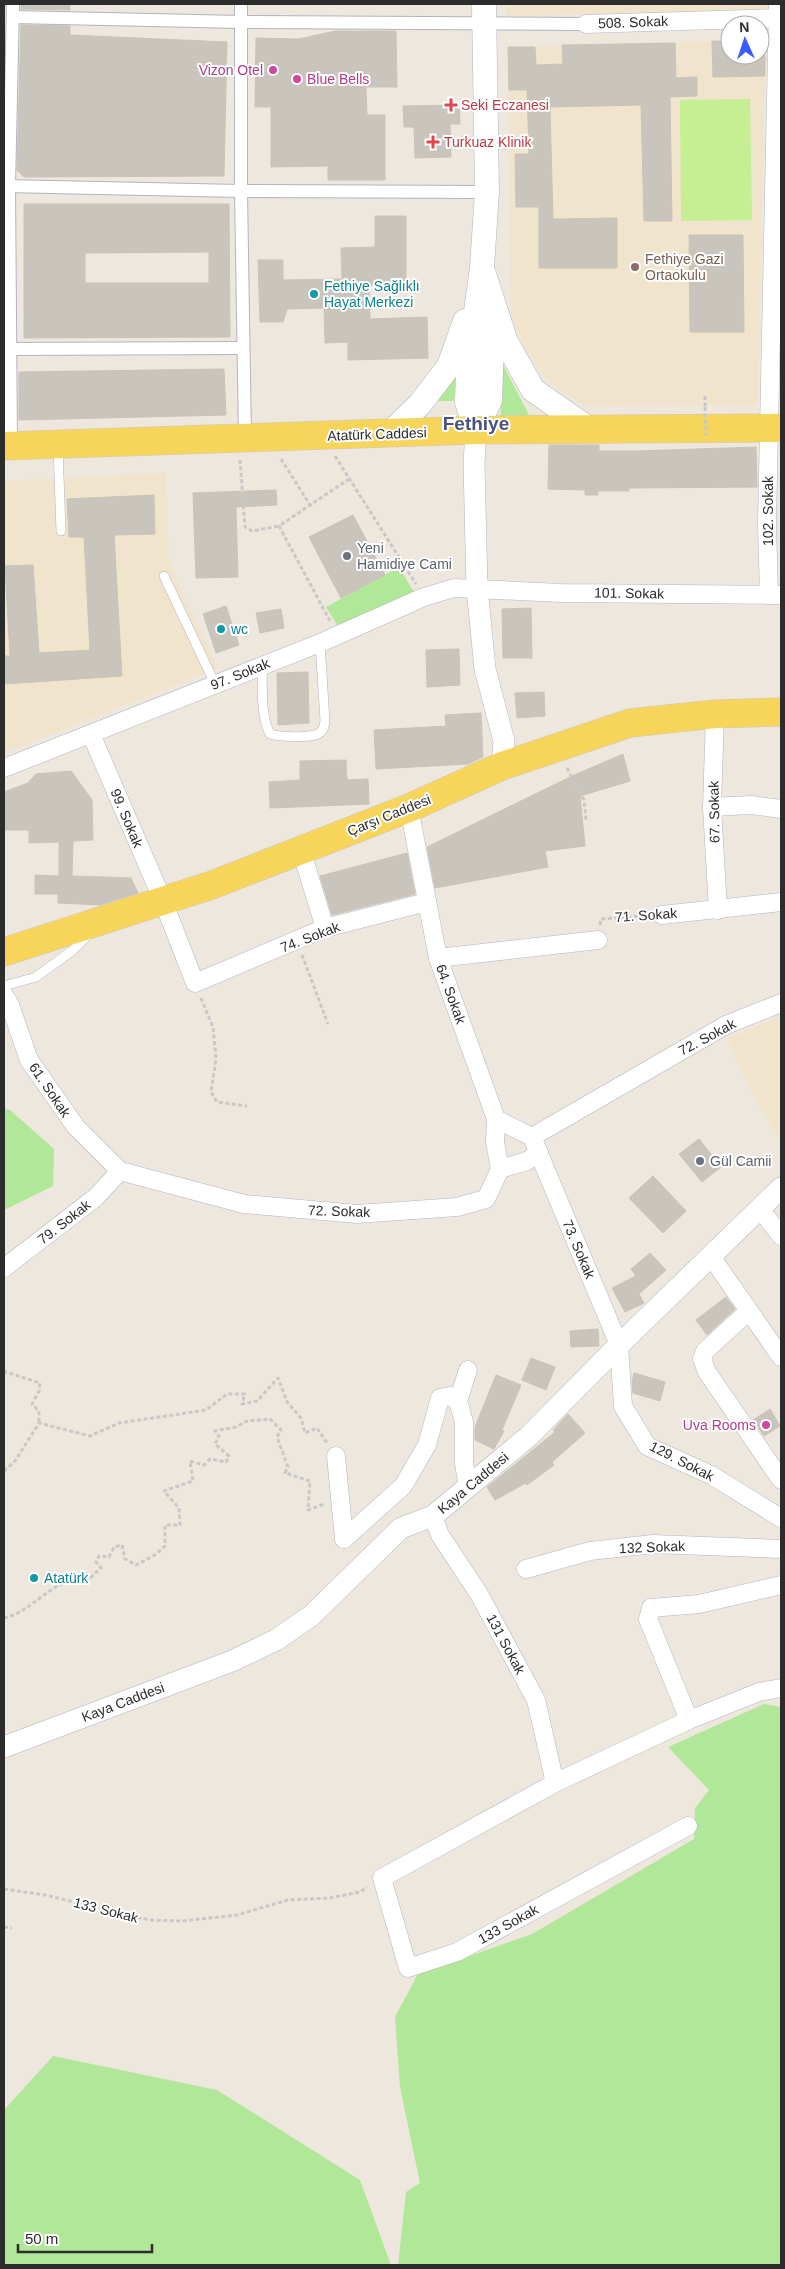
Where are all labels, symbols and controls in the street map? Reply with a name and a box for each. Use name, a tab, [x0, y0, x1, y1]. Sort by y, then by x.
street label: 508. Sokak	[598, 13, 669, 31]
north arrow	[720, 15, 770, 65]
text: N	[739, 19, 750, 35]
place label: Vizon Otel	[199, 62, 263, 78]
marker: Vizon Otel	[267, 64, 279, 76]
place label: Blue Bells	[307, 71, 369, 87]
marker: Blue Bells	[291, 73, 303, 85]
place label: Seki Eczanesi	[461, 97, 549, 113]
marker: Seki Eczanesi	[445, 99, 457, 111]
place label: Turkuaz Klinik	[444, 134, 532, 150]
marker: Turkuaz Klinik	[426, 135, 440, 149]
place label: Fethiye Gazi Ortaokulu	[645, 251, 724, 283]
marker: Fethiye Gazi Ortaokulu	[629, 261, 641, 273]
place label: Fethiye Sağlıklı Hayat Merkezi	[324, 278, 420, 310]
marker: Fethiye Sağlıklı Hayat Merkezi	[308, 288, 320, 300]
district label: Fethiye	[443, 413, 509, 434]
street label: Atatürk Caddesi	[327, 424, 427, 444]
street label: 102. Sokak	[760, 475, 776, 546]
place label: Yeni Hamidiye Cami	[357, 540, 452, 572]
marker: Yeni Hamidiye Cami	[341, 550, 353, 562]
street label: 101. Sokak	[594, 584, 665, 602]
place label: wc	[230, 621, 248, 637]
marker: wc	[215, 623, 227, 635]
street label: 97. Sokak	[208, 655, 273, 693]
street label: 67. Sokak	[705, 780, 723, 843]
street label: 99. Sokak	[107, 786, 147, 851]
street label: Çarşı Caddesi	[345, 791, 433, 839]
street label: 71. Sokak	[614, 905, 679, 925]
street label: 74. Sokak	[278, 918, 343, 956]
street label: 64. Sokak	[433, 962, 470, 1027]
street label: 72. Sokak	[676, 1015, 739, 1059]
street label: 61. Sokak	[26, 1060, 75, 1121]
place label: Gül Camii	[710, 1153, 771, 1169]
marker: Gül Camii	[694, 1155, 706, 1167]
street label: 79. Sokak	[35, 1196, 94, 1247]
street label: 72. Sokak	[308, 1202, 371, 1220]
street label: 73. Sokak	[559, 1217, 599, 1282]
place label: Uva Rooms	[683, 1417, 756, 1433]
marker: Uva Rooms	[760, 1419, 772, 1431]
street label: 129. Sokak	[647, 1438, 718, 1484]
street label: Kaya Caddesi	[434, 1449, 512, 1517]
street label: 132 Sokak	[619, 1538, 686, 1556]
place label: Atatürk	[44, 1570, 89, 1586]
marker: Atatürk	[28, 1572, 40, 1584]
street label: 131 Sokak	[483, 1611, 529, 1678]
street label: Kaya Caddesi	[79, 1679, 167, 1725]
street label: 133 Sokak	[72, 1894, 141, 1926]
street label: 133 Sokak	[475, 1900, 542, 1947]
scale bar	[18, 2222, 151, 2254]
text: 50 m	[25, 2230, 58, 2247]

